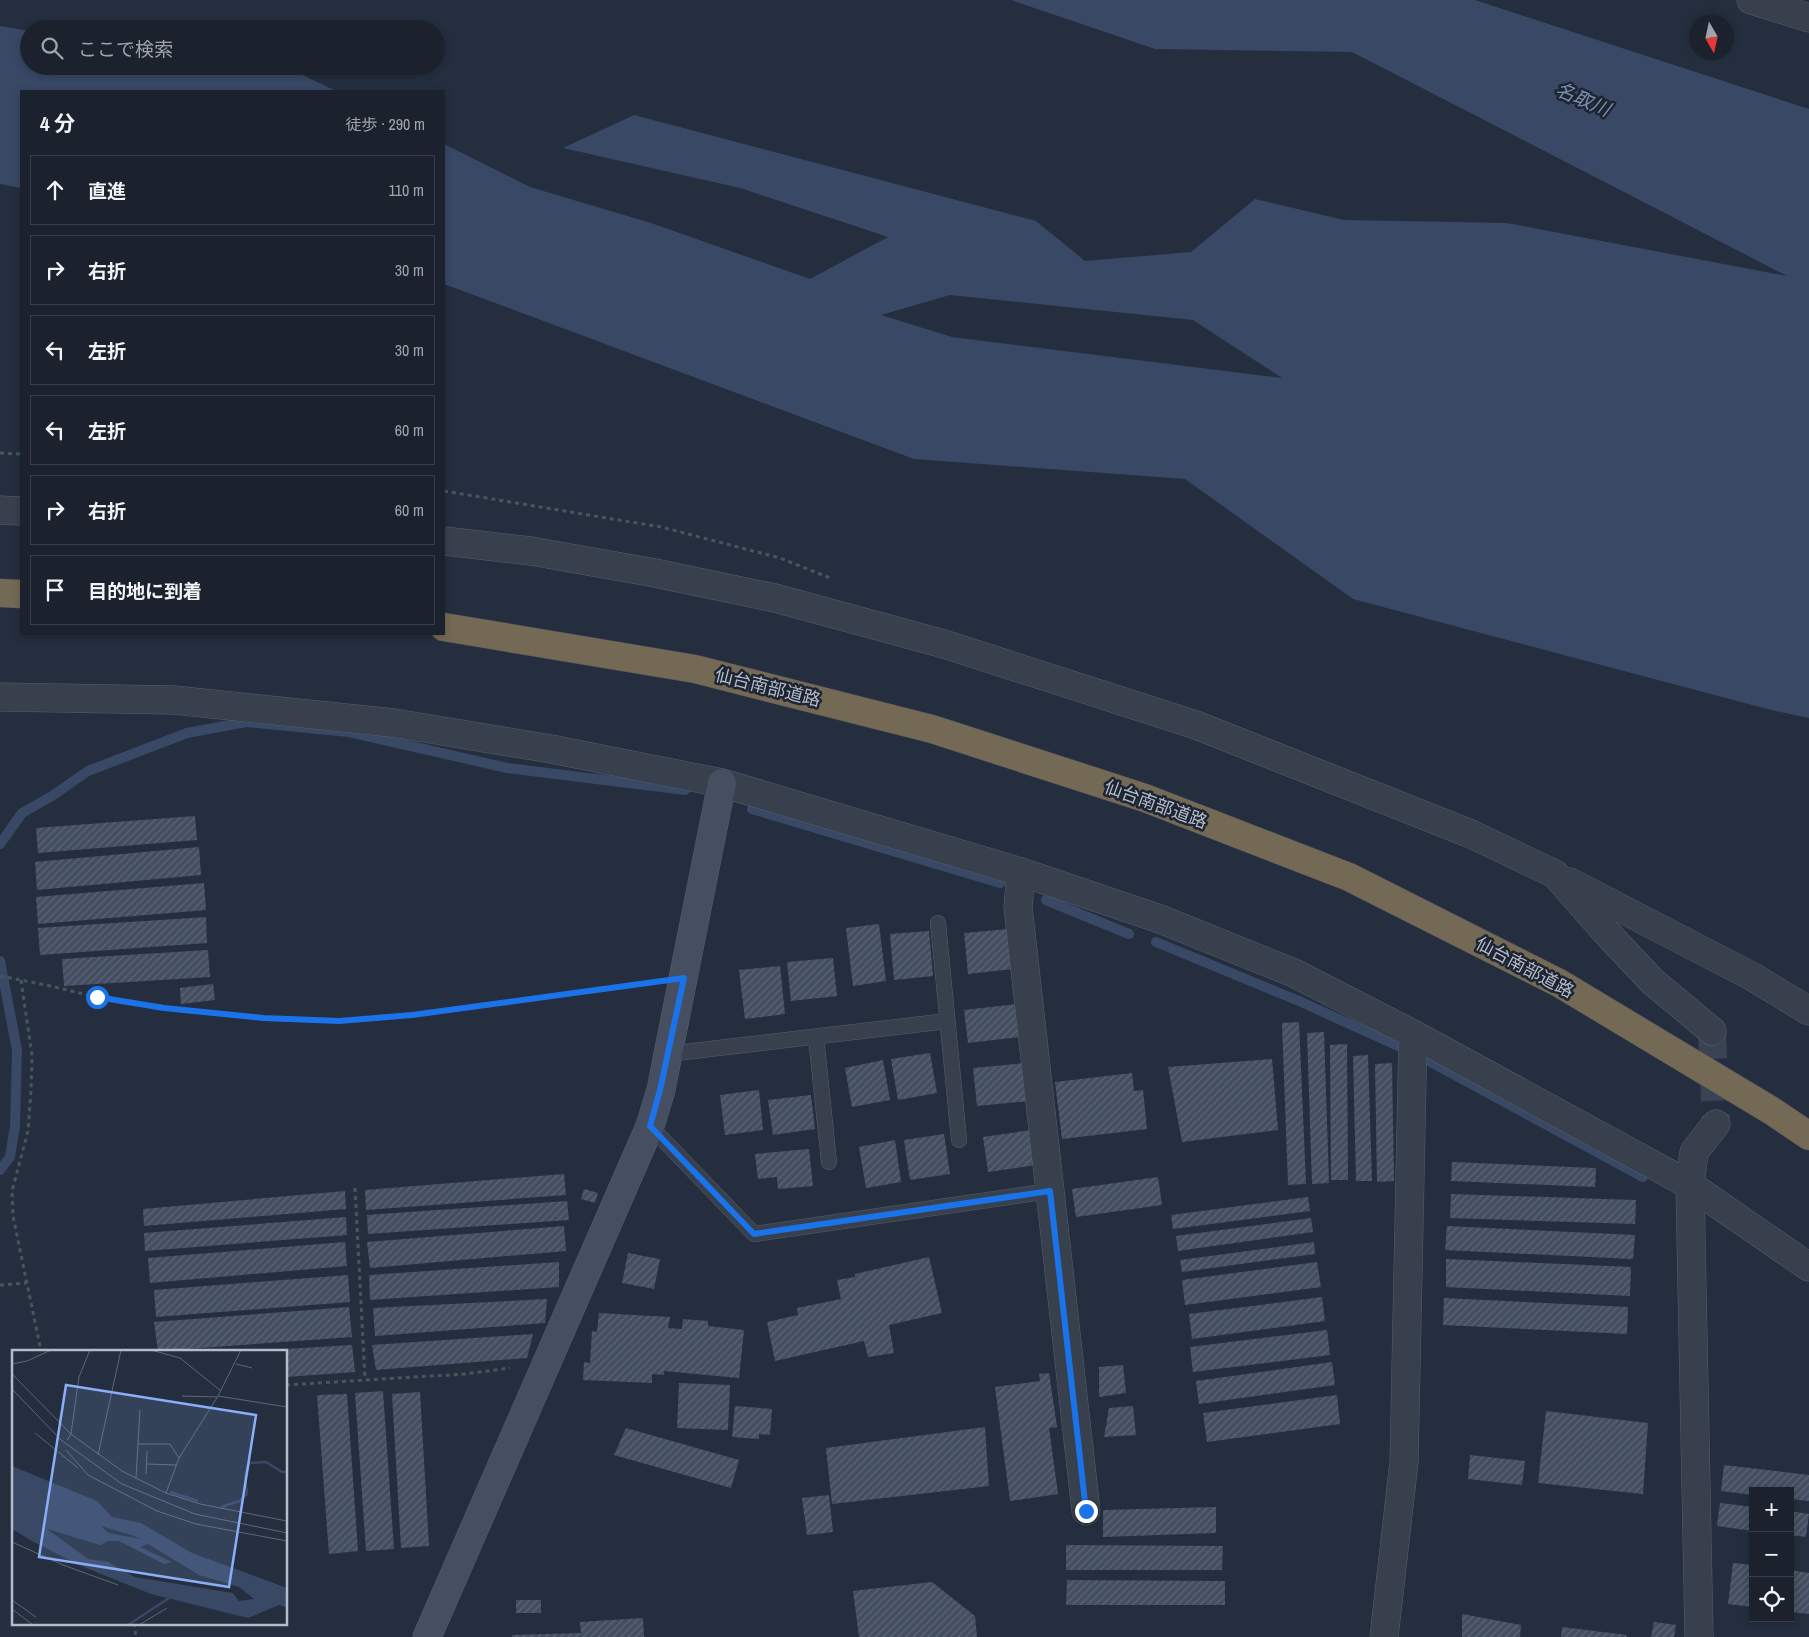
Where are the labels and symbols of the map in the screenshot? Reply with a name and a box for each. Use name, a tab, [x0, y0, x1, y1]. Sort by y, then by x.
north arrow	[1689, 15, 1734, 60]
water label: 名取川	[1552, 76, 1616, 123]
street label: 仙台南部道路	[713, 662, 823, 712]
street label: 仙台南部道路	[1101, 774, 1211, 834]
street label: 仙台南部道路	[1471, 931, 1579, 1003]
route start	[86, 986, 109, 1009]
inset map	[12, 1350, 288, 1624]
route end	[1075, 1500, 1098, 1523]

